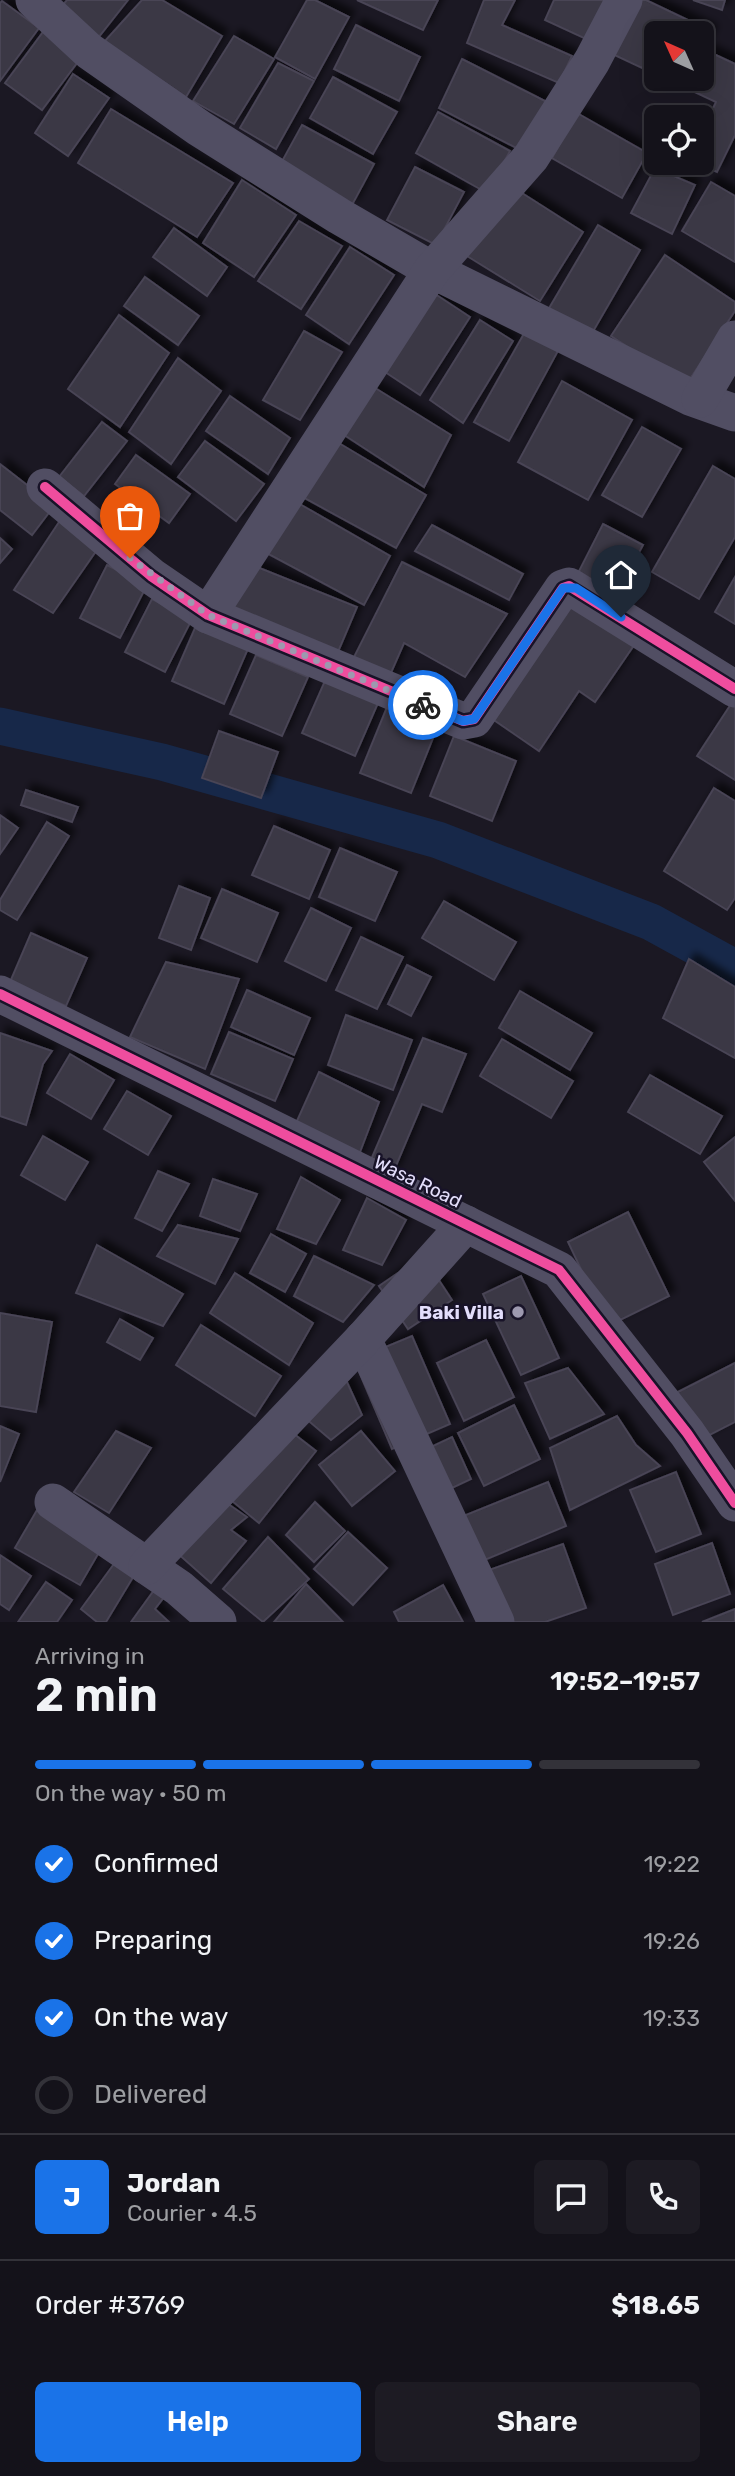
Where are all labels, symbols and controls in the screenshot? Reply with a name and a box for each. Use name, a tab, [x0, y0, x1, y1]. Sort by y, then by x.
north arrow	[644, 21, 714, 91]
map controls	[644, 21, 714, 175]
button: locate	[644, 105, 714, 175]
pin	[100, 486, 160, 558]
icon: bag	[111, 497, 149, 535]
pin	[591, 545, 651, 617]
icon: home	[602, 556, 640, 594]
courier	[388, 670, 458, 740]
icon: bike	[404, 686, 442, 724]
street label: Wasa Road	[370, 1150, 466, 1213]
place label: Baki Villa	[419, 1301, 504, 1324]
marker: Baki Villa	[510, 1304, 526, 1320]
text: Arriving in	[35, 1642, 145, 1670]
text: 19:52–19:57	[550, 1666, 700, 1697]
text: 2 min	[35, 1668, 158, 1723]
text: On the way · 50 m	[35, 1779, 226, 1807]
icon: check	[35, 1845, 73, 1883]
text: Confirmed	[94, 1848, 219, 1879]
text: 19:22	[644, 1850, 700, 1878]
icon: check	[35, 1922, 73, 1960]
text: Preparing	[94, 1925, 212, 1956]
text: 19:26	[643, 1927, 700, 1955]
icon: check	[35, 1999, 73, 2037]
text: On the way	[94, 2002, 228, 2033]
text: 19:33	[643, 2004, 700, 2032]
text: Delivered	[94, 2079, 207, 2110]
button: chat	[534, 2160, 608, 2234]
button: phone	[626, 2160, 700, 2234]
text: Jordan	[127, 2168, 220, 2199]
text: J	[63, 2182, 81, 2213]
text: Courier · 4.5	[127, 2199, 257, 2227]
text: Order #3769	[35, 2290, 185, 2321]
text: $18.65	[611, 2290, 700, 2321]
button: Help	[35, 2382, 361, 2462]
button: Share	[375, 2382, 700, 2462]

